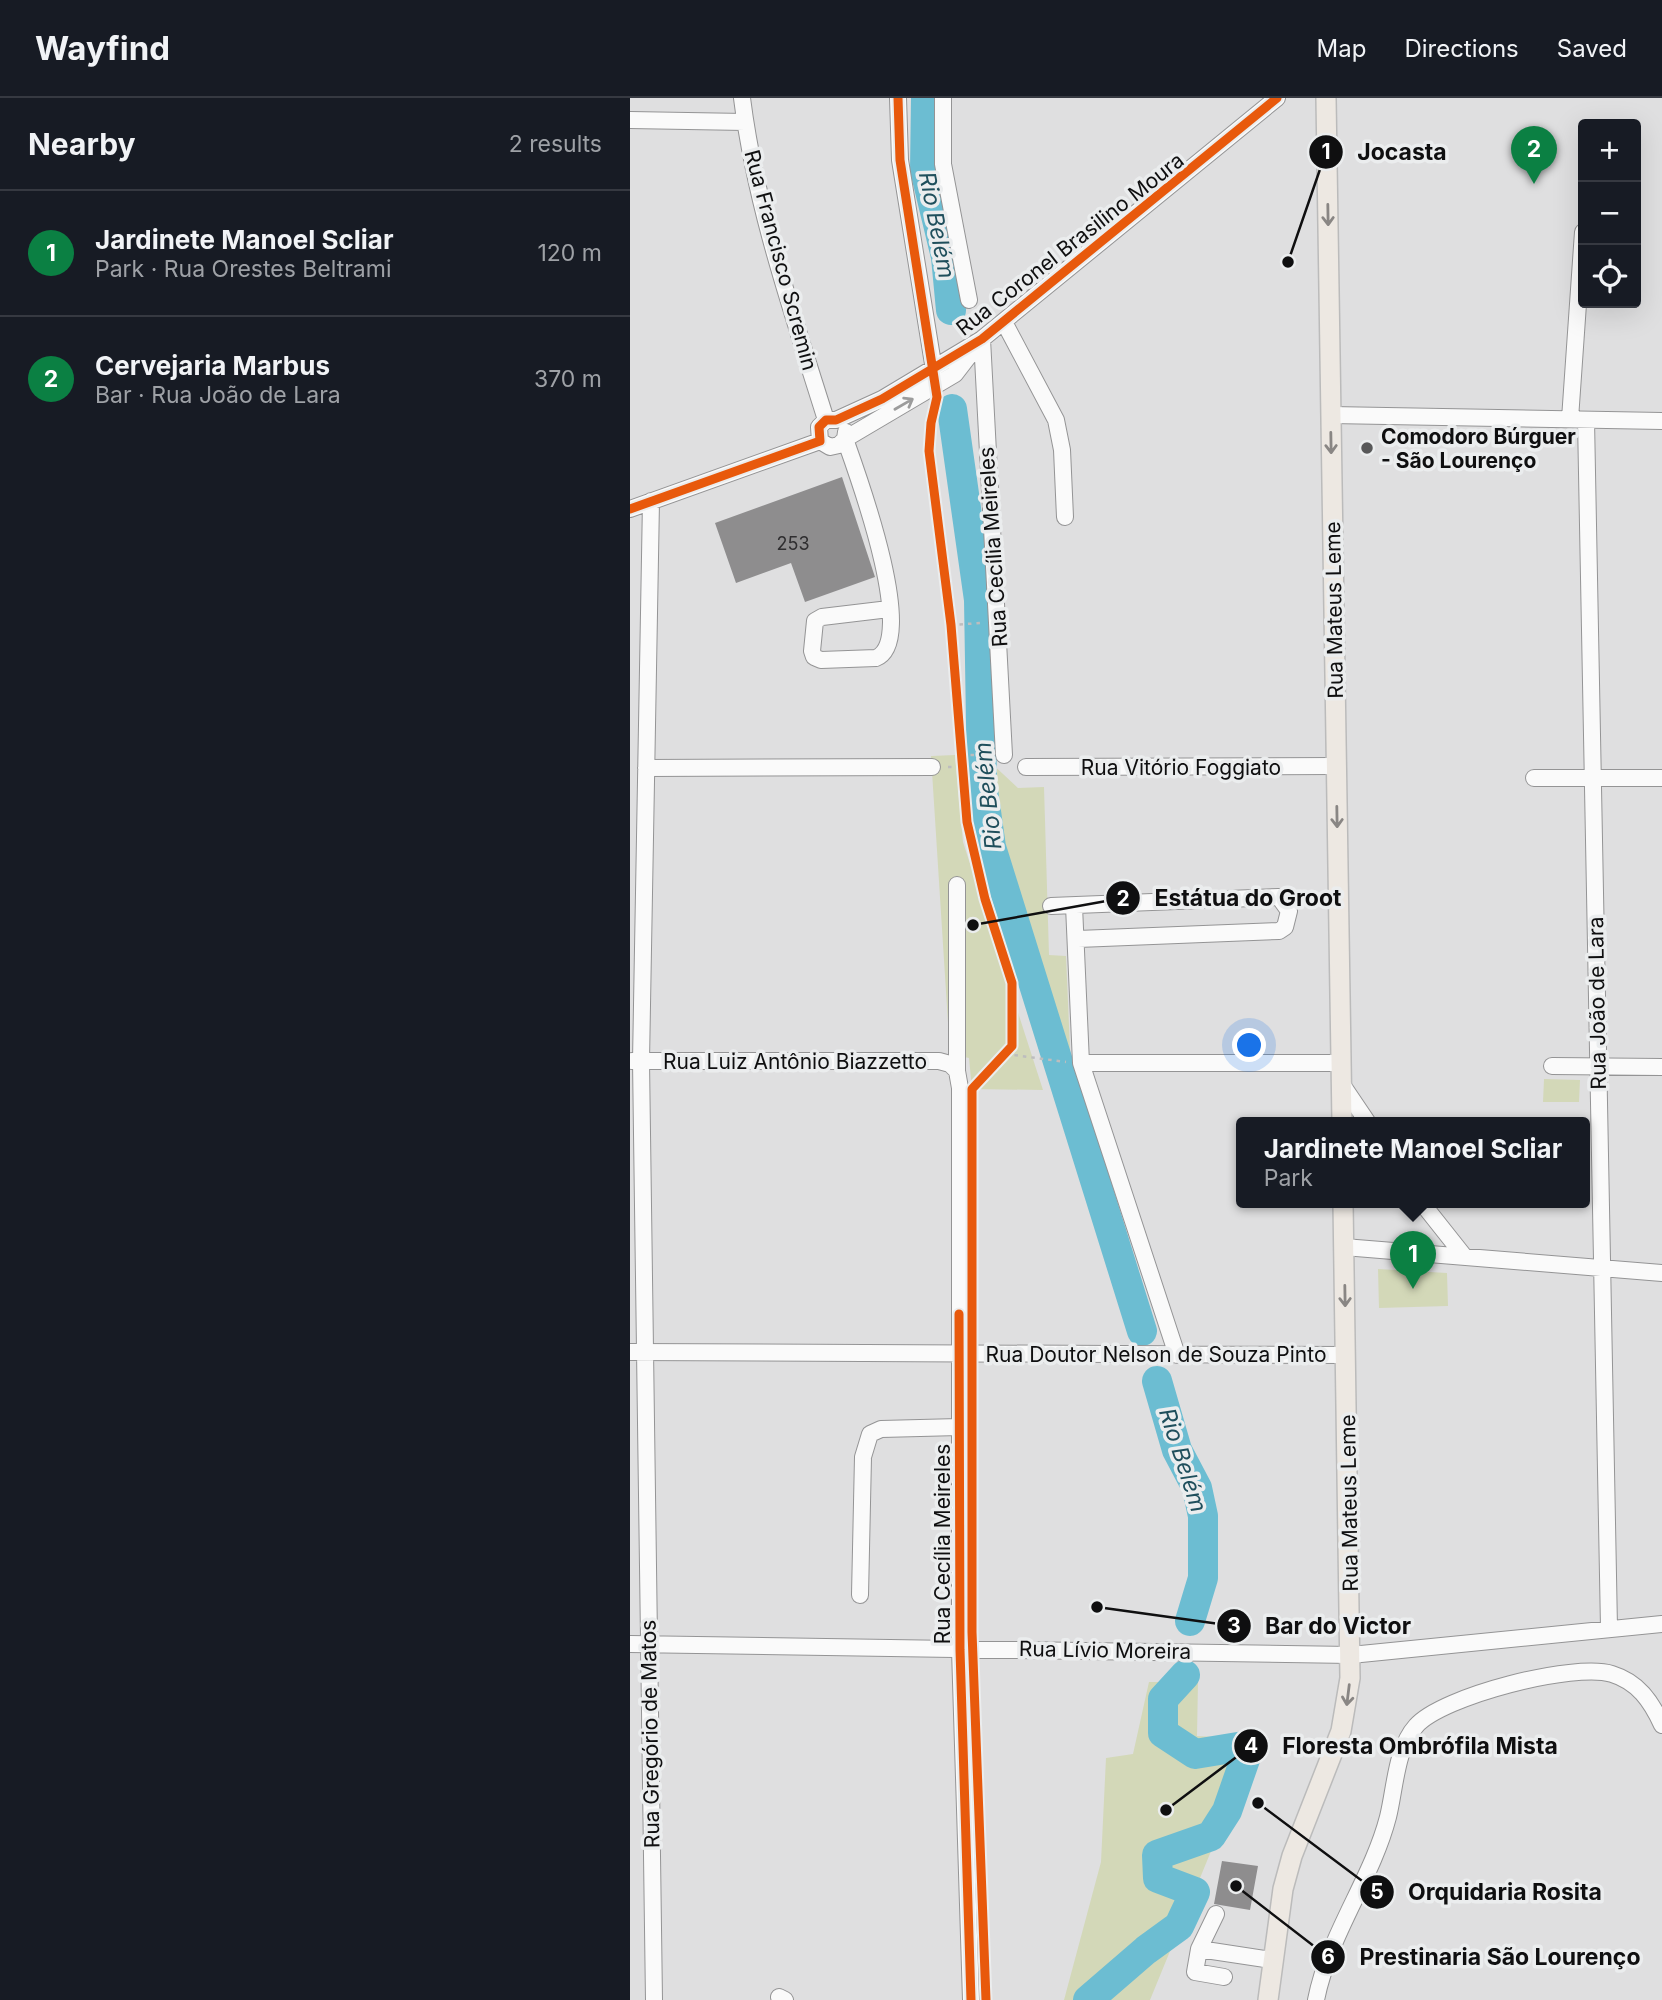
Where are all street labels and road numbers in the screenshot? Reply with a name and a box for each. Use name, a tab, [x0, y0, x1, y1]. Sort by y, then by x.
street label: Rua Francisco Scremin	[740, 147, 822, 373]
street label: Rua Coronel Brasilino Moura	[951, 147, 1189, 341]
street label: Rua Cecília Meireles	[974, 446, 1012, 648]
street label: Rua Mateus Leme	[1320, 521, 1348, 699]
street label: Rua Vitório Foggiato	[1081, 755, 1281, 780]
street label: Rua João de Lara	[1583, 916, 1611, 1090]
street label: Rua Luiz Antônio Biazzetto	[663, 1049, 927, 1074]
street label: Rua Doutor Nelson de Souza Pinto	[986, 1342, 1326, 1367]
street label: Rua Mateus Leme	[1335, 1414, 1363, 1592]
street label: Rua Cecília Meireles	[930, 1444, 955, 1644]
street label: Rua Gregório de Matos	[636, 1620, 664, 1848]
street label: Rua Lívio Moreira	[1019, 1636, 1191, 1664]

